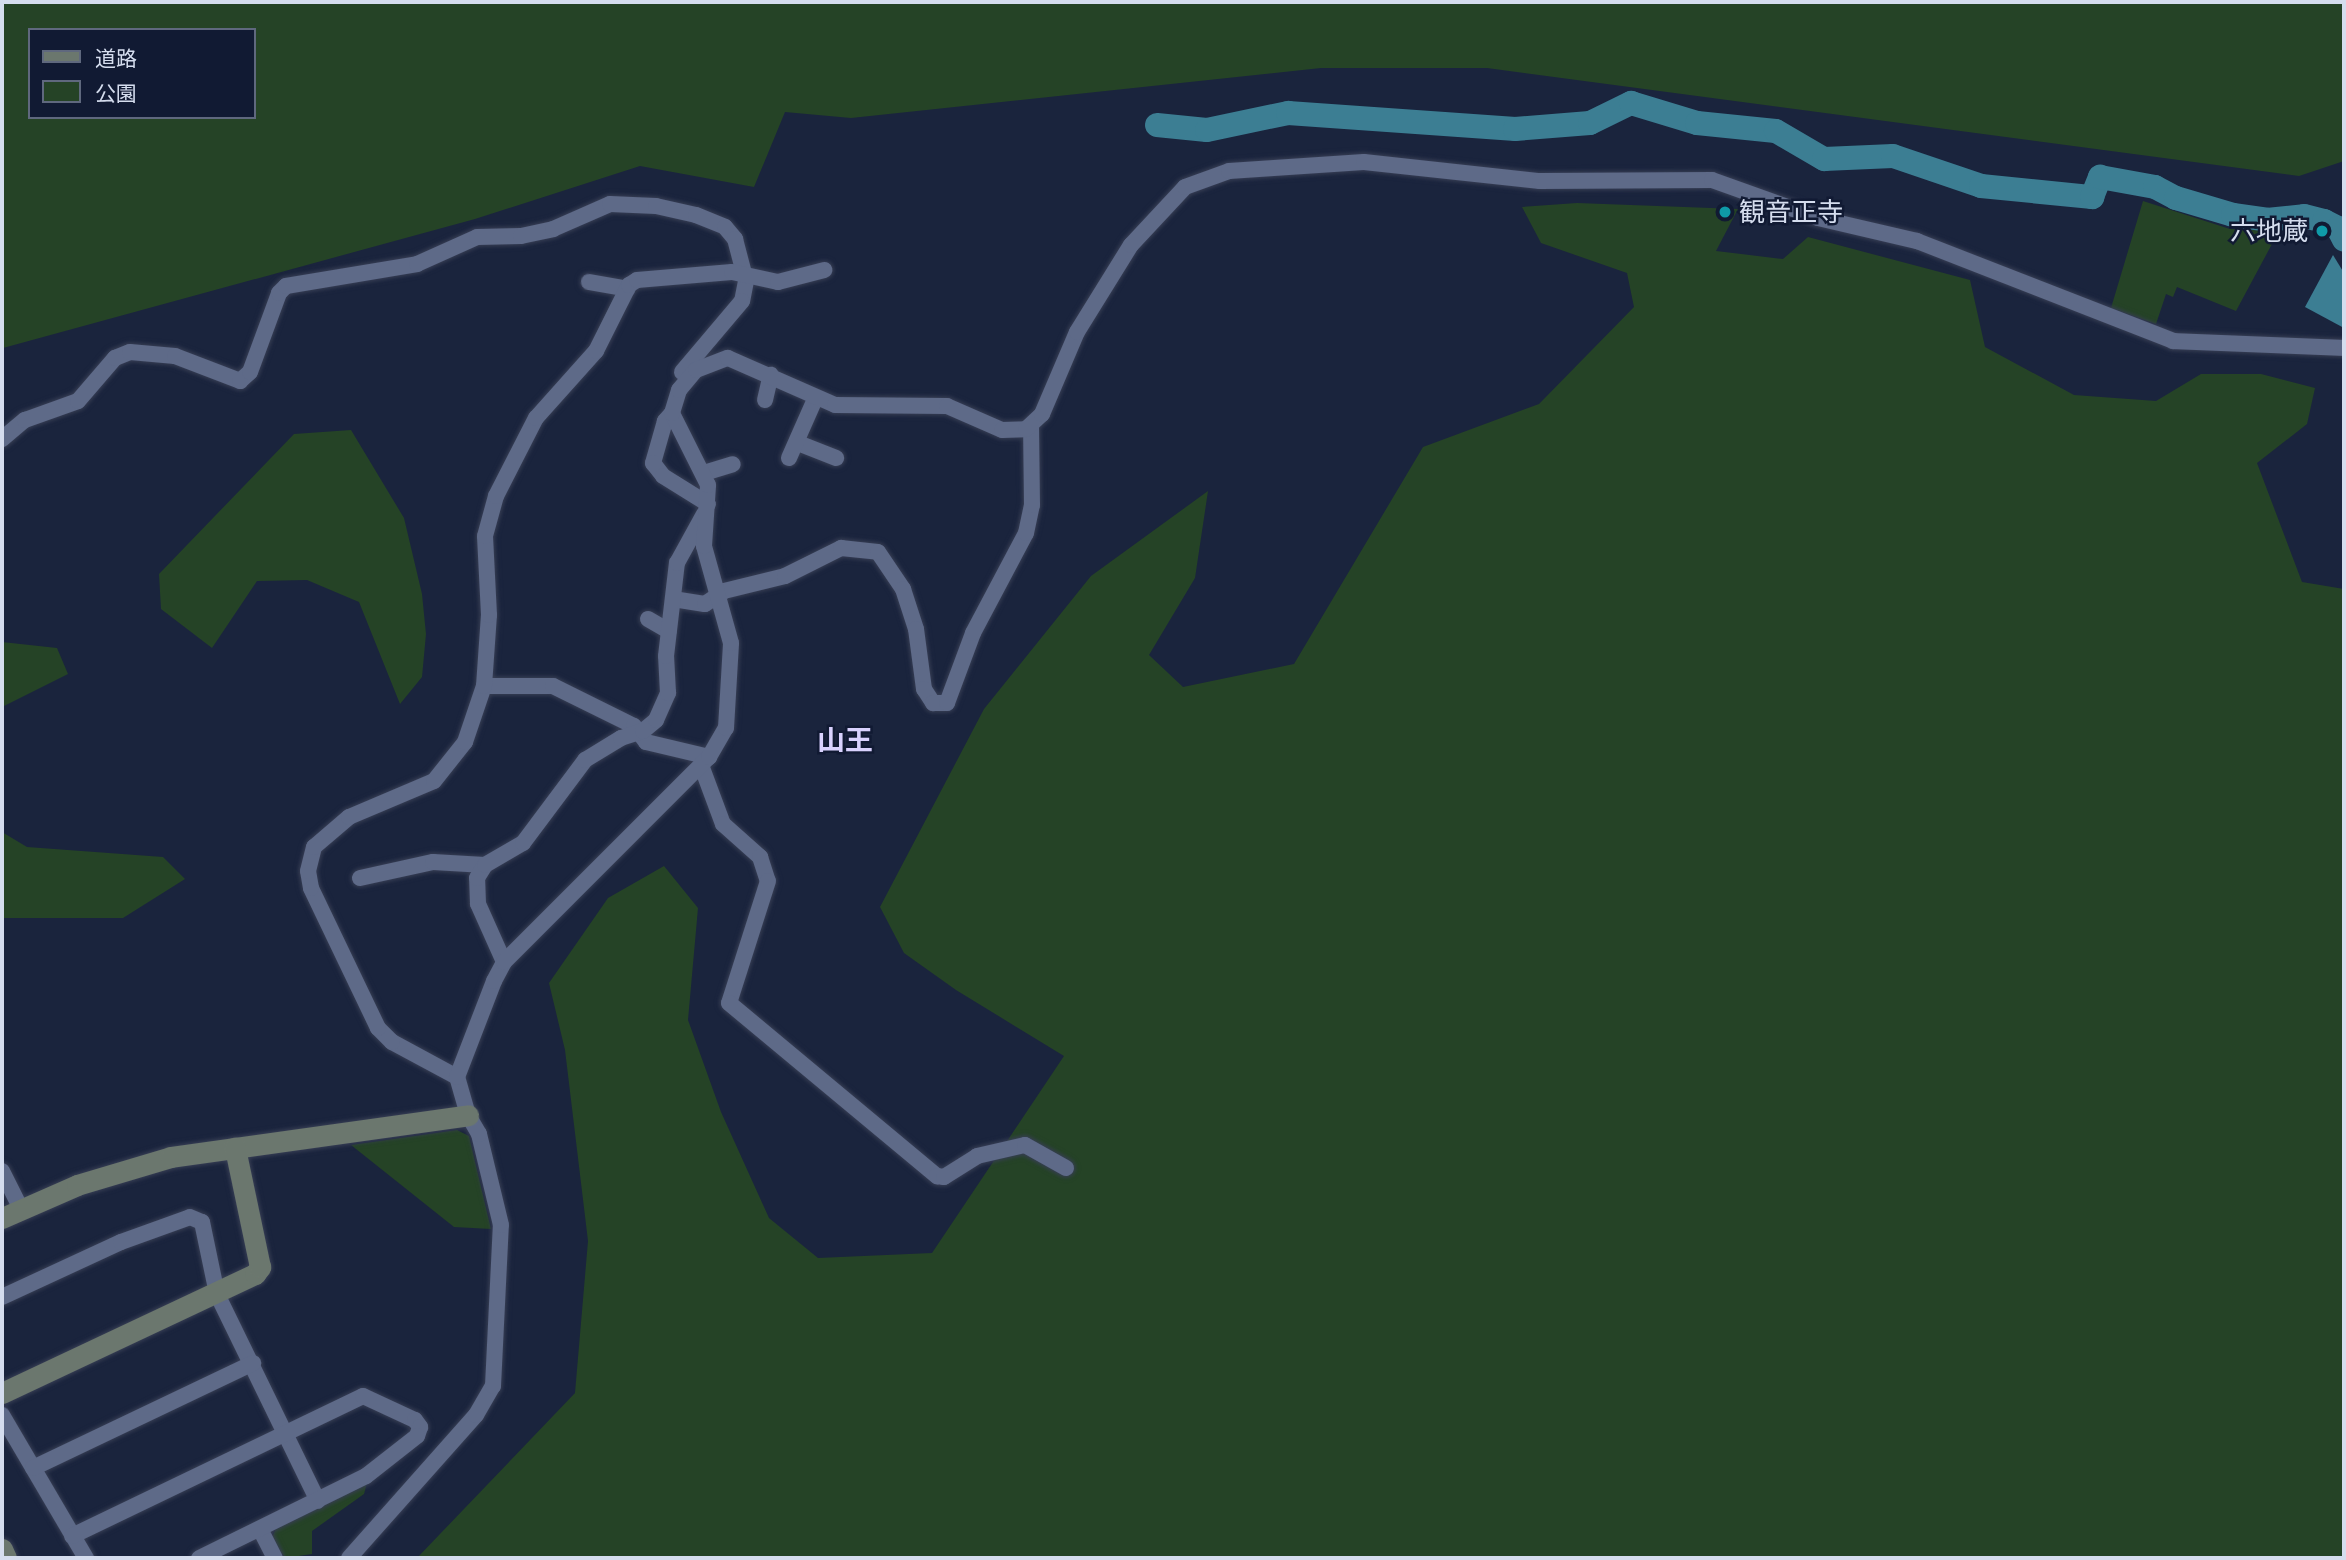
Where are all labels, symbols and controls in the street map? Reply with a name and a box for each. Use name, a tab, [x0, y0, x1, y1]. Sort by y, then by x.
legend	[28, 28, 256, 119]
text: 道路	[95, 45, 137, 71]
text: 公園	[95, 80, 137, 106]
place label: 観音正寺	[1739, 196, 1843, 228]
marker: 観音正寺	[1717, 204, 1733, 220]
place label: 六地蔵	[2230, 215, 2308, 247]
marker: 六地蔵	[2314, 223, 2330, 239]
district label: 山王	[817, 723, 873, 757]

